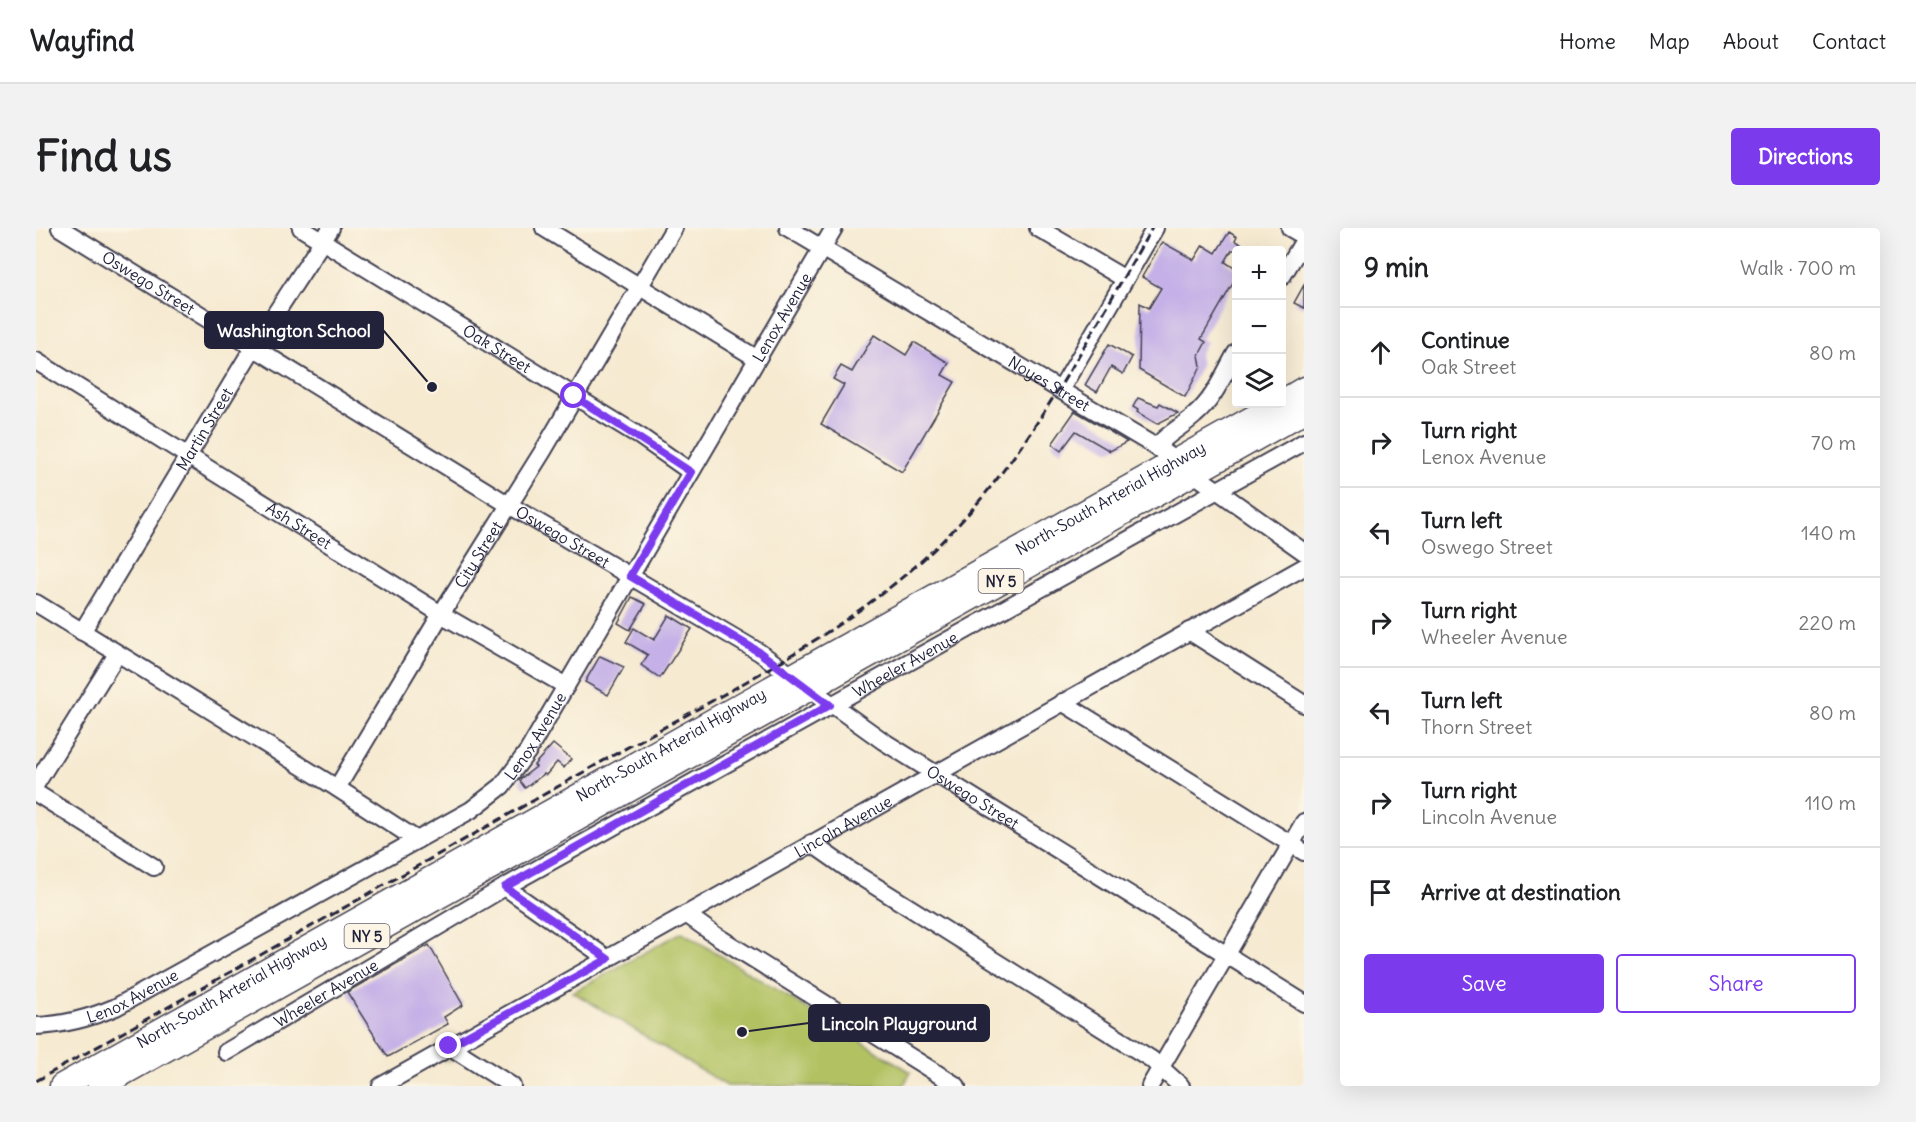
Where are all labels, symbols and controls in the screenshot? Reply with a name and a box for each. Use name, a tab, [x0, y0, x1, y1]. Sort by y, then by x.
text: Wayfind	[30, 23, 134, 59]
text: Home	[1559, 28, 1616, 55]
text: Map	[1649, 28, 1690, 55]
text: About	[1723, 28, 1779, 55]
text: Contact	[1812, 28, 1886, 55]
button: Directions	[1731, 128, 1880, 185]
text: Find us	[36, 130, 172, 182]
street label: Oswego Street	[98, 246, 199, 319]
map controls	[1232, 246, 1286, 408]
button: +	[1232, 246, 1286, 300]
text: 9 min	[1364, 251, 1429, 284]
text: Walk · 700 m	[1740, 255, 1856, 280]
street label: Lenox Avenue	[748, 269, 816, 366]
button: −	[1232, 300, 1286, 354]
callout: Washington School	[205, 312, 383, 348]
text: Washington School	[217, 319, 371, 342]
street label: Oak Street	[459, 320, 535, 377]
text: Continue	[1421, 326, 1510, 354]
icon: ahead	[1364, 336, 1397, 369]
text: 80 m	[1809, 340, 1856, 365]
street label: Noyes Street	[1005, 351, 1094, 416]
button: layers	[1232, 354, 1286, 408]
text: Oak Street	[1421, 354, 1516, 379]
route start	[560, 382, 586, 408]
street label: Martin Street	[172, 383, 237, 474]
text: Turn right	[1421, 416, 1517, 444]
icon: right	[1364, 426, 1397, 459]
text: 70 m	[1811, 430, 1856, 455]
street label: North-South Arterial Highway	[1012, 437, 1209, 559]
text: Lenox Avenue	[1421, 444, 1546, 469]
street label: Ash Street	[263, 497, 336, 553]
street label: Oswego Street	[512, 501, 614, 572]
text: Turn left	[1421, 506, 1502, 534]
icon: left	[1364, 516, 1397, 549]
street label: City Street	[450, 517, 507, 592]
text: 140 m	[1801, 520, 1856, 545]
text: Oswego Street	[1421, 534, 1553, 559]
road number: NY 5	[978, 569, 1024, 593]
text: Turn right	[1421, 596, 1517, 624]
icon: right	[1364, 606, 1397, 639]
text: 220 m	[1799, 610, 1856, 635]
text: Wheeler Avenue	[1421, 624, 1568, 649]
street label: Wheeler Avenue	[849, 627, 961, 701]
street label: North-South Arterial Highway	[572, 683, 769, 806]
text: Turn left	[1421, 686, 1502, 714]
street label: Lenox Avenue	[500, 688, 570, 784]
icon: left	[1364, 696, 1397, 729]
text: 80 m	[1809, 700, 1856, 725]
text: Thorn Street	[1421, 714, 1532, 739]
street label: Oswego Street	[923, 761, 1023, 834]
text: Turn right	[1421, 776, 1517, 804]
icon: right	[1364, 786, 1397, 819]
text: 110 m	[1805, 790, 1856, 815]
street label: Lincoln Avenue	[791, 791, 895, 862]
text: Lincoln Avenue	[1421, 804, 1557, 829]
icon: arrive	[1364, 876, 1397, 909]
text: Arrive at destination	[1421, 878, 1621, 906]
road number: NY 5	[344, 924, 390, 948]
street label: North-South Arterial Highway	[133, 930, 330, 1052]
button: Save	[1364, 954, 1604, 1013]
button: Share	[1616, 954, 1856, 1013]
street label: Wheeler Avenue	[270, 955, 381, 1031]
street label: Lenox Avenue	[84, 965, 182, 1027]
callout: Lincoln Playground	[809, 1005, 989, 1041]
text: Lincoln Playground	[821, 1012, 978, 1035]
route end	[435, 1032, 461, 1058]

